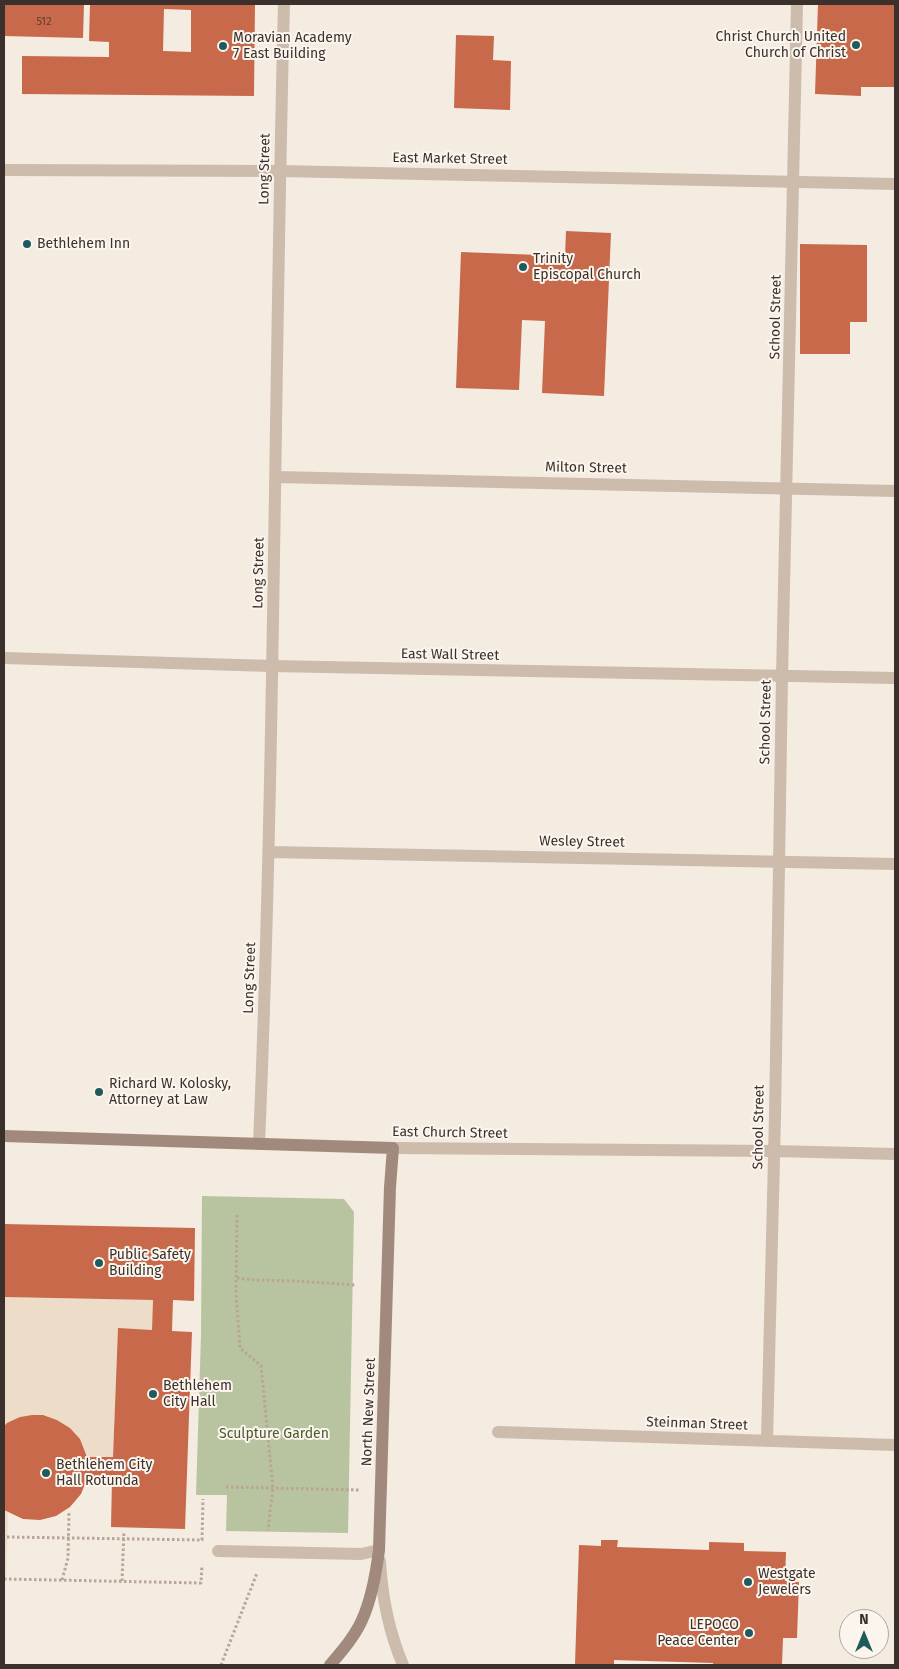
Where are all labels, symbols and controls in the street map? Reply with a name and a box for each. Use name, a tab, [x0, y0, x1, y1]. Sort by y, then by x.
house number: 512	[36, 15, 52, 29]
place label: Christ Church United Church of Christ	[716, 29, 846, 62]
place label: Moravian Academy 7 East Building	[233, 30, 352, 62]
marker: Christ Church United Church of Christ	[850, 39, 862, 51]
marker: Moravian Academy 7 East Building	[217, 40, 229, 52]
street label: Long Street	[256, 133, 274, 205]
street label: East Market Street	[392, 150, 508, 168]
place label: Bethlehem Inn	[37, 236, 130, 252]
marker: Bethlehem Inn	[21, 238, 33, 250]
place label: Trinity Episcopal Church	[533, 251, 641, 284]
marker: Trinity Episcopal Church	[517, 261, 529, 273]
street label: School Street	[767, 275, 785, 359]
street label: Milton Street	[545, 459, 627, 477]
street label: Long Street	[250, 537, 268, 609]
street label: East Wall Street	[401, 646, 499, 664]
street label: School Street	[757, 680, 775, 764]
street label: Wesley Street	[539, 833, 625, 851]
street label: Long Street	[240, 942, 260, 1014]
place label: Richard W. Kolosky, Attorney at Law	[109, 1076, 231, 1108]
street label: School Street	[750, 1085, 768, 1169]
marker: Richard W. Kolosky, Attorney at Law	[93, 1086, 105, 1098]
street label: East Church Street	[392, 1124, 508, 1142]
place label: Public Safety Building	[109, 1247, 191, 1280]
marker: Public Safety Building	[93, 1257, 105, 1269]
street label: North New Street	[359, 1357, 379, 1467]
place label: Bethlehem City Hall	[163, 1378, 232, 1410]
marker: Bethlehem City Hall	[147, 1388, 159, 1400]
street label: Steinman Street	[646, 1414, 748, 1434]
park label: Sculpture Garden	[219, 1426, 329, 1442]
place label: Bethlehem City Hall Rotunda	[56, 1457, 152, 1490]
marker: Bethlehem City Hall Rotunda	[40, 1467, 52, 1479]
place label: Westgate Jewelers	[758, 1566, 816, 1598]
marker: Westgate Jewelers	[742, 1576, 754, 1588]
north arrow	[839, 1609, 889, 1659]
text: N	[859, 1611, 869, 1628]
place label: LEPOCO Peace Center	[657, 1617, 739, 1650]
marker: LEPOCO Peace Center	[743, 1627, 755, 1639]

